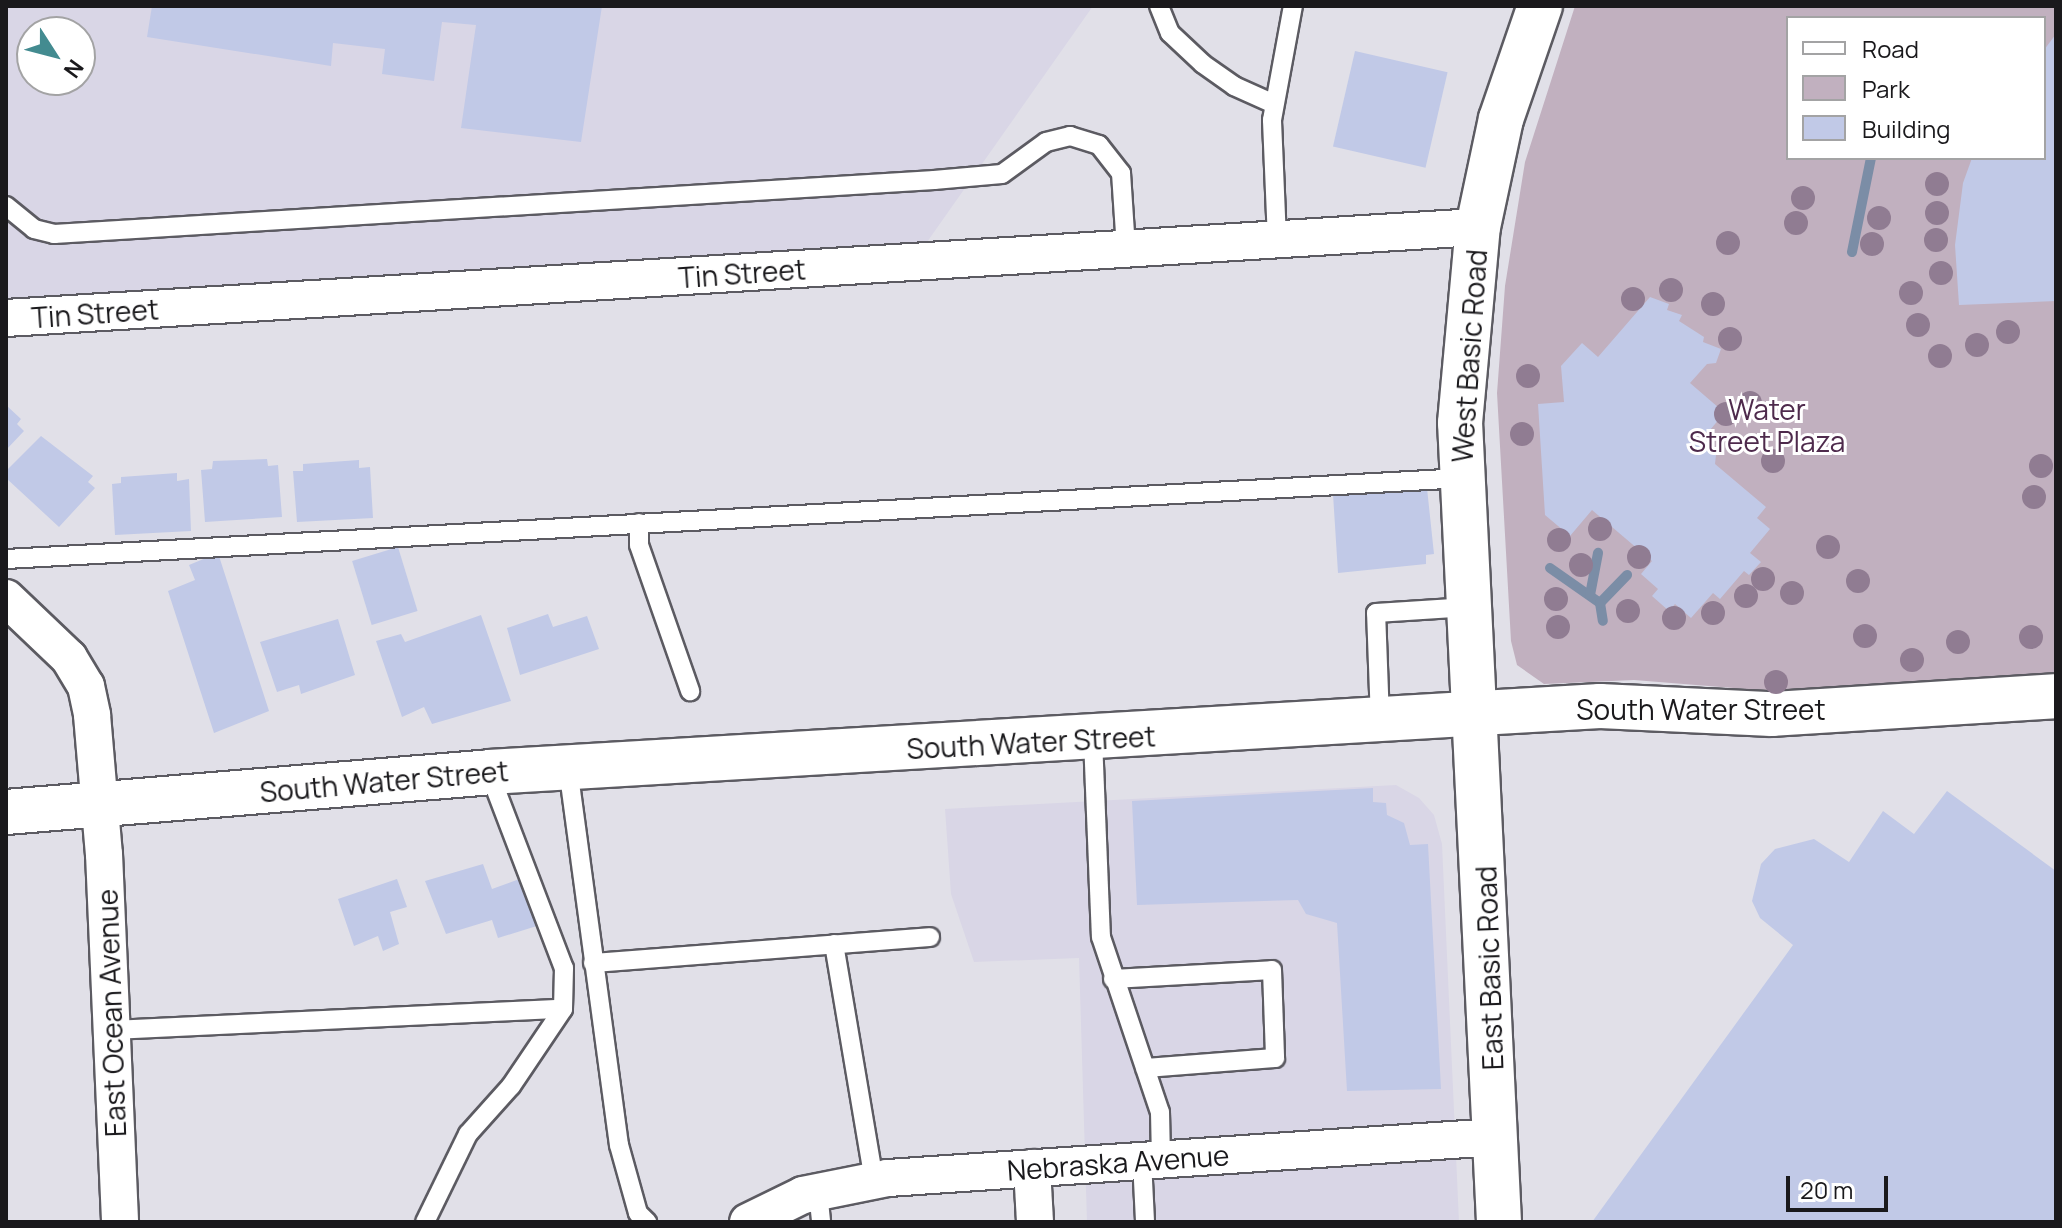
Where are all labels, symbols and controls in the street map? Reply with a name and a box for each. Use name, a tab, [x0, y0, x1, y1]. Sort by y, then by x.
north arrow	[16, 16, 96, 96]
legend	[1786, 16, 2046, 160]
text: Road	[1862, 32, 1919, 65]
text: N	[57, 54, 91, 84]
text: Park	[1862, 72, 1910, 105]
text: Building	[1862, 112, 1950, 145]
street label: West Basic Road	[1445, 248, 1493, 464]
street label: Tin Street	[677, 252, 807, 294]
street label: Tin Street	[30, 292, 160, 334]
park label: Water Street Plaza	[1689, 392, 1845, 458]
street label: South Water Street	[1576, 692, 1826, 726]
street label: South Water Street	[906, 719, 1156, 765]
street label: South Water Street	[258, 753, 510, 809]
street label: East Basic Road	[1469, 865, 1509, 1071]
street label: East Ocean Avenue	[90, 888, 132, 1138]
street label: Nebraska Avenue	[1006, 1137, 1230, 1187]
scale bar	[1790, 1160, 1892, 1210]
text: 20 m	[1800, 1173, 1853, 1206]

